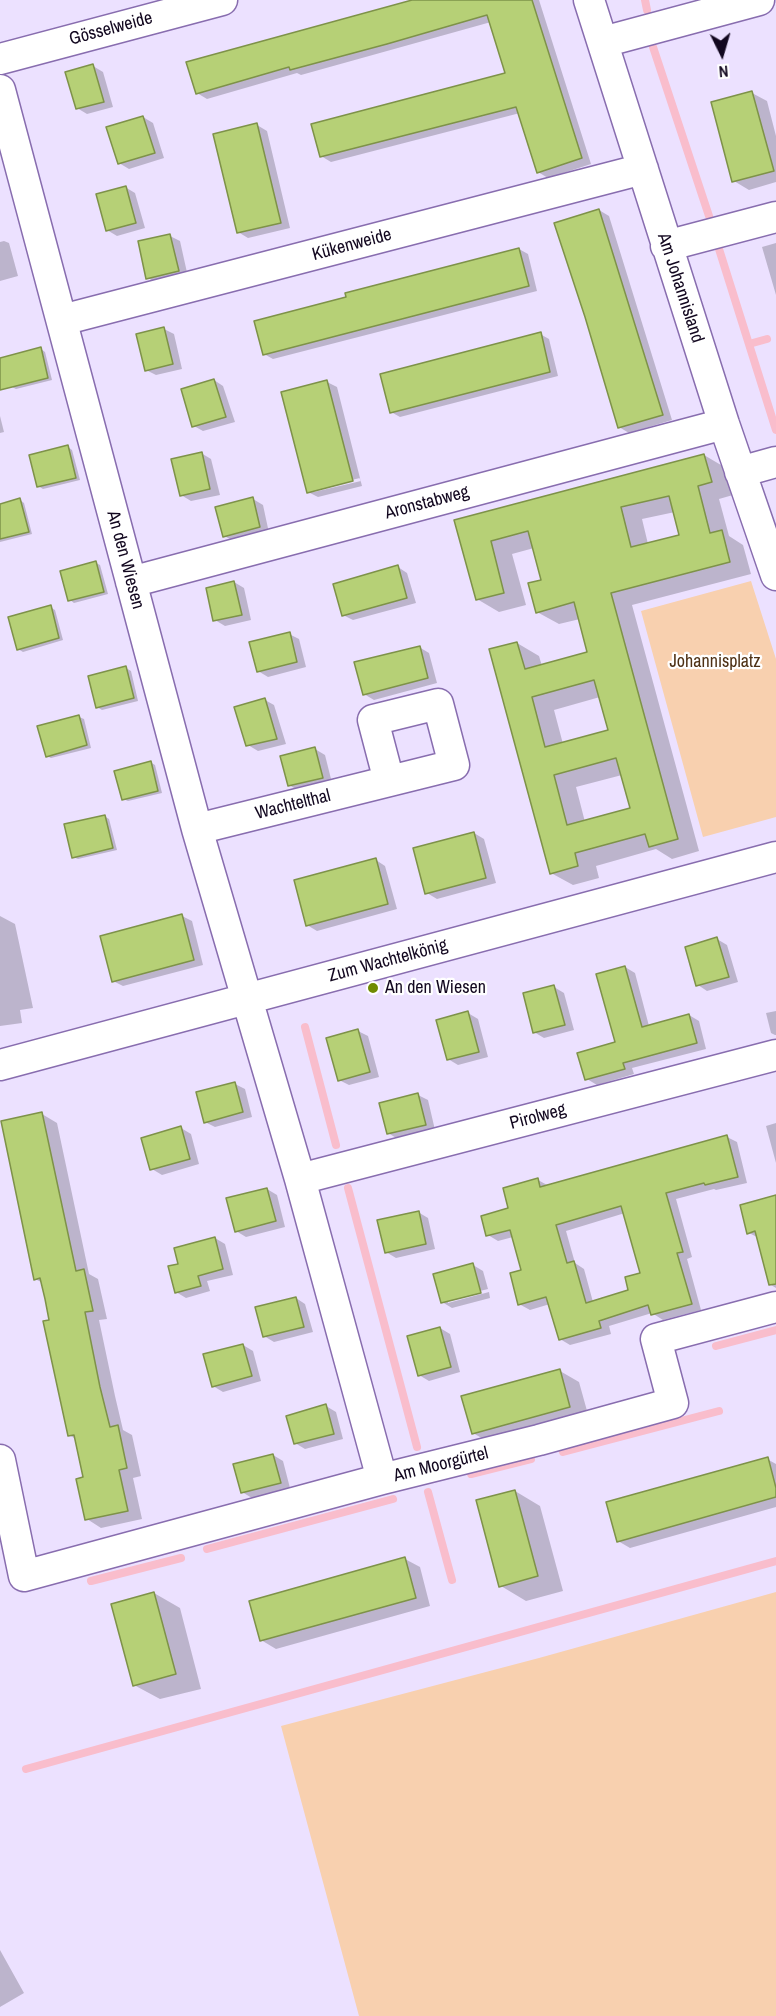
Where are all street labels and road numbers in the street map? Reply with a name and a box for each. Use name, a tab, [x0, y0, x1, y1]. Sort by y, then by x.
street label: Gösselweide	[67, 8, 155, 50]
street label: Kükenweide	[310, 224, 394, 266]
street label: Am Johannisland	[652, 230, 708, 346]
street label: Aronstabweg	[383, 481, 471, 525]
street label: An den Wiesen	[102, 508, 148, 612]
street label: Wachtelthal	[253, 785, 333, 825]
street label: Zum Wachtelkönig	[326, 935, 450, 987]
street label: Pirolweg	[507, 1099, 569, 1135]
street label: Am Moorgürtel	[391, 1443, 491, 1487]

